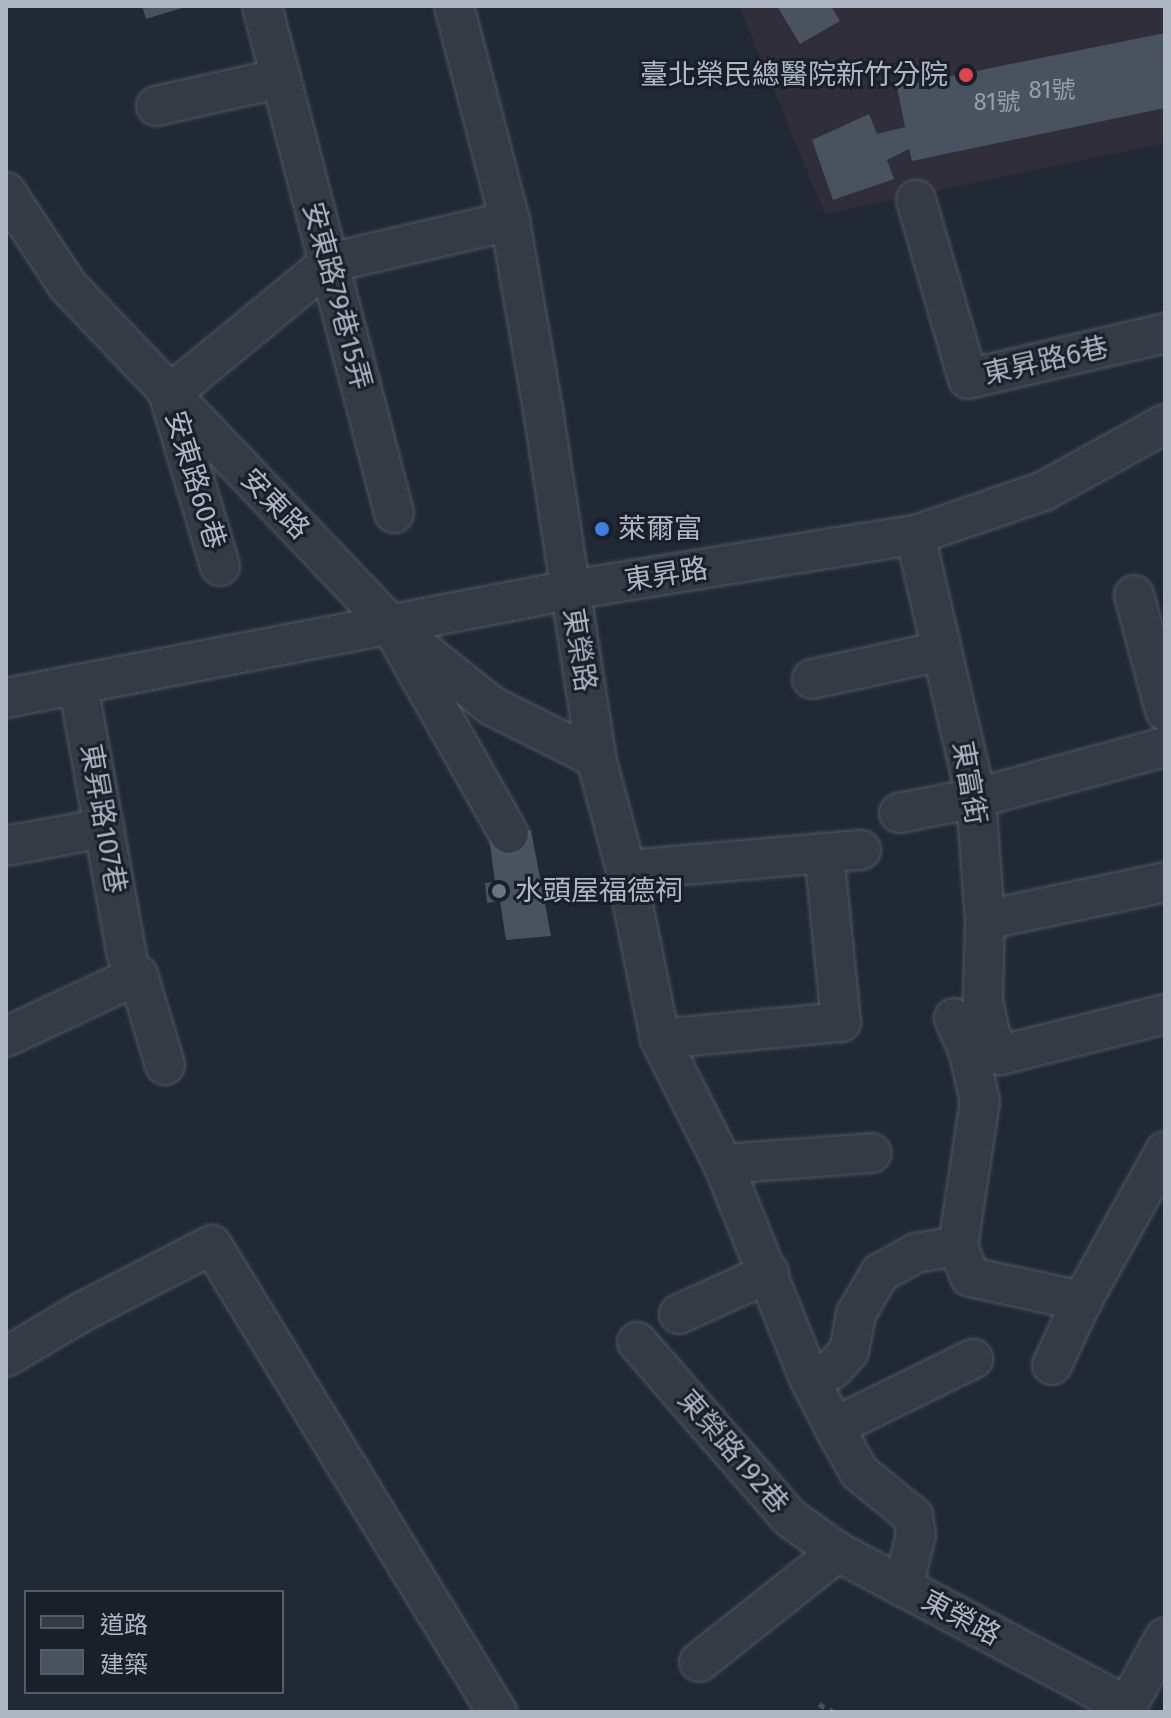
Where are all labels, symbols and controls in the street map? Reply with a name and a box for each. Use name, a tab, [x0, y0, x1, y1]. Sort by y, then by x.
place label: 臺北榮民總醫院新竹分院	[640, 58, 948, 92]
marker: 臺北榮民總醫院新竹分院	[955, 64, 977, 86]
house number: 81號	[1029, 77, 1075, 105]
house number: 81號	[974, 89, 1020, 117]
street label: 安東路79巷15弄	[296, 199, 378, 393]
street label: 東昇路6巷	[980, 330, 1112, 392]
street label: 安東路60巷	[158, 407, 232, 553]
street label: 安東路	[234, 462, 316, 546]
place label: 萊爾富	[618, 512, 702, 546]
marker: 萊爾富	[593, 520, 611, 538]
street label: 東昇路	[622, 552, 710, 598]
street label: 東榮路	[556, 606, 602, 694]
street label: 東富街	[945, 739, 993, 827]
street label: 東昇路107巷	[73, 741, 133, 897]
place label: 水頭屋福德祠	[515, 874, 683, 908]
marker: 水頭屋福德祠	[490, 882, 508, 900]
street label: 東榮路192巷	[670, 1384, 796, 1520]
street label: 東榮路	[916, 1583, 1006, 1653]
legend	[24, 1590, 284, 1694]
text: 道路	[100, 1611, 148, 1639]
text: 建築	[100, 1651, 148, 1679]

